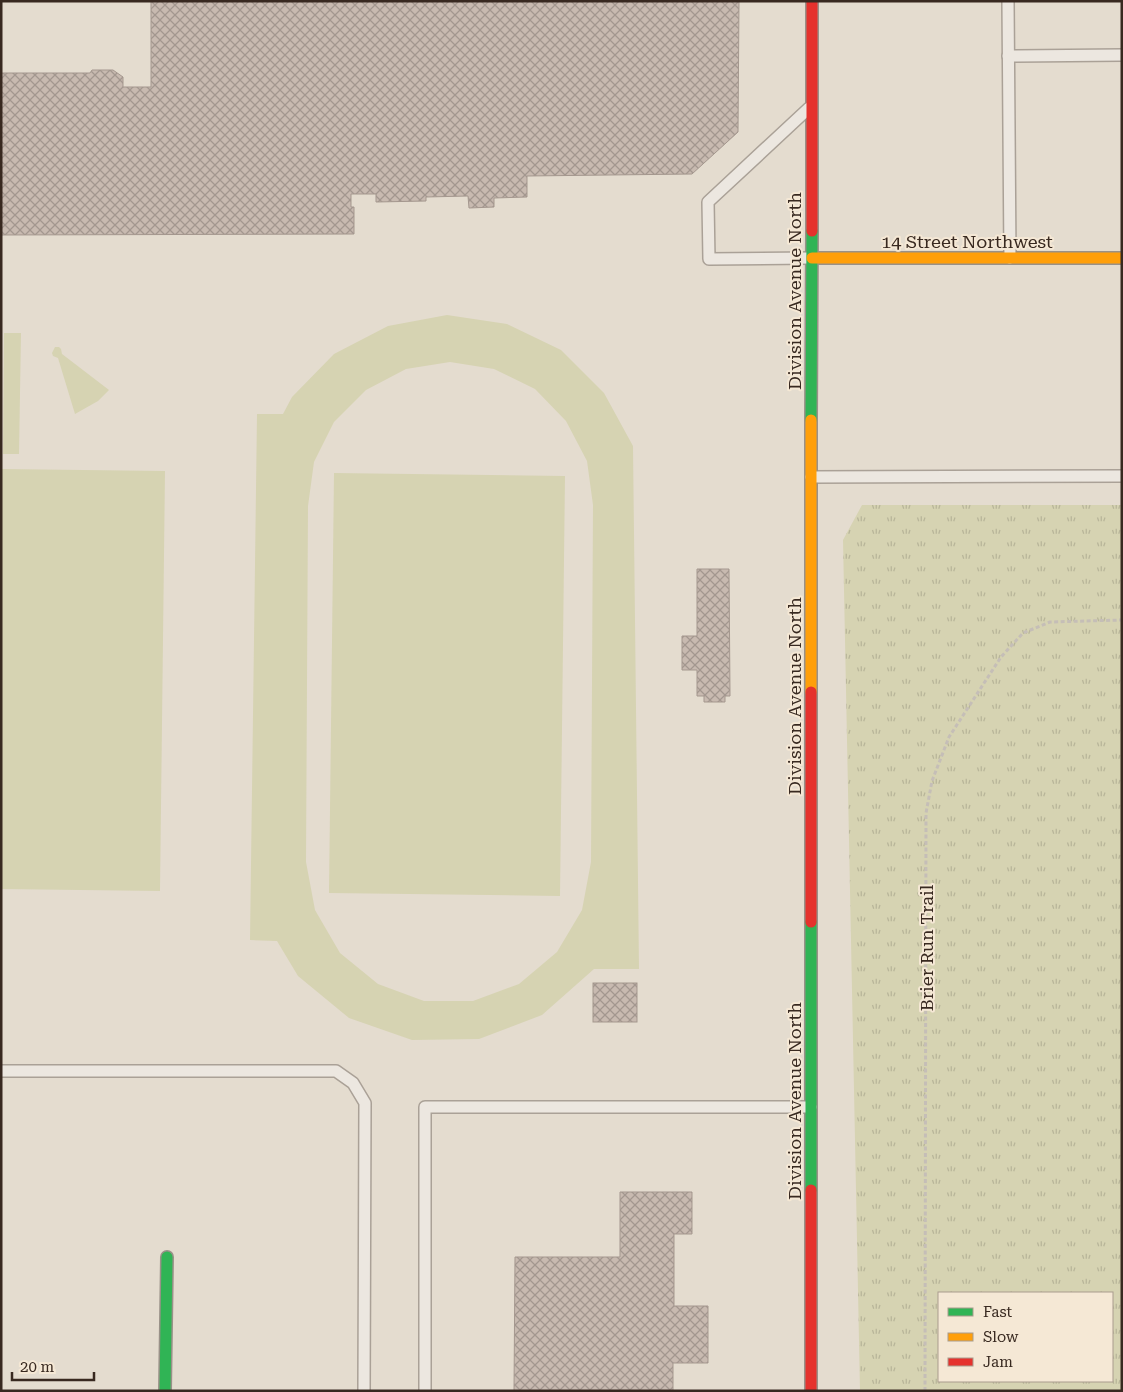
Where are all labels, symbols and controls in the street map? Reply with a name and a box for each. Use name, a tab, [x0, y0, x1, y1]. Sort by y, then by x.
street label: Division Avenue North	[784, 192, 805, 390]
street label: 14 Street Northwest	[881, 231, 1053, 252]
street label: Division Avenue North	[784, 597, 805, 795]
street label: Brier Run Trail	[916, 884, 937, 1011]
street label: Division Avenue North	[784, 1002, 805, 1200]
legend	[938, 1292, 1113, 1382]
text: Fast	[983, 1303, 1013, 1321]
text: Slow	[983, 1328, 1019, 1346]
scale bar	[12, 1350, 95, 1382]
text: Jam	[983, 1353, 1013, 1371]
text: 20 m	[20, 1358, 55, 1376]

